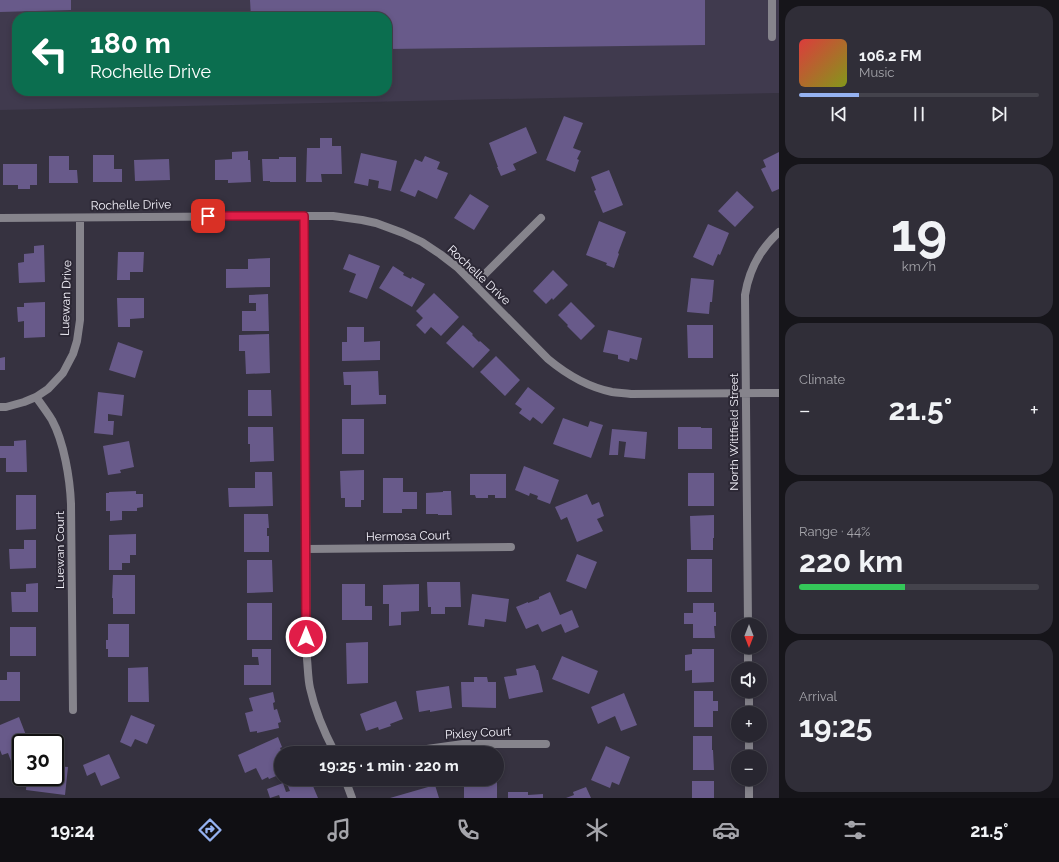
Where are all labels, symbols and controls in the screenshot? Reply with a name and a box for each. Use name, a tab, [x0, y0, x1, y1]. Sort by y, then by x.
text: 180 m	[90, 27, 171, 60]
icon: left	[24, 28, 76, 80]
text: 106.2 FM	[859, 47, 922, 65]
text: Rochelle Drive	[90, 61, 211, 82]
text: Music	[859, 65, 894, 80]
icon: previous	[828, 103, 850, 125]
icon: pause	[908, 103, 930, 125]
icon: next	[988, 103, 1010, 125]
street label: Rochelle Drive	[91, 197, 171, 213]
pin	[191, 199, 225, 233]
text: 19	[891, 202, 947, 263]
icon: arrive	[197, 205, 219, 227]
street label: Rochelle Drive	[445, 242, 513, 308]
text: km/h	[902, 259, 936, 274]
street label: Luewan Drive	[58, 260, 74, 336]
text: Climate	[799, 372, 845, 387]
street label: North Wittfield Street	[727, 373, 741, 491]
text: 21.5°	[889, 392, 952, 427]
text: −	[799, 397, 811, 423]
text: +	[1030, 397, 1039, 423]
street label: Luewan Court	[53, 511, 67, 589]
text: Range · 44%	[799, 524, 870, 539]
street label: Hermosa Court	[366, 528, 450, 544]
text: 220 km	[799, 544, 903, 579]
position arrow	[285, 616, 327, 658]
north arrow	[731, 618, 767, 654]
map controls	[731, 618, 767, 786]
button: sound	[731, 662, 767, 698]
text: Arrival	[799, 689, 837, 704]
button: +	[731, 706, 767, 742]
text: 19:25	[799, 709, 872, 744]
street label: Pixley Court	[445, 724, 511, 742]
speed limit sign: 30	[12, 734, 64, 786]
button: −	[731, 750, 767, 786]
text: 19:25 · 1 min · 220 m	[319, 757, 459, 775]
icon: directions	[196, 816, 224, 844]
icon: music	[325, 816, 353, 844]
icon: phone	[454, 816, 482, 844]
icon: climate	[583, 816, 611, 844]
icon: car	[712, 816, 740, 844]
icon: filters	[841, 816, 869, 844]
text: 19:24	[51, 820, 95, 841]
text: 21.5°	[970, 820, 1008, 841]

